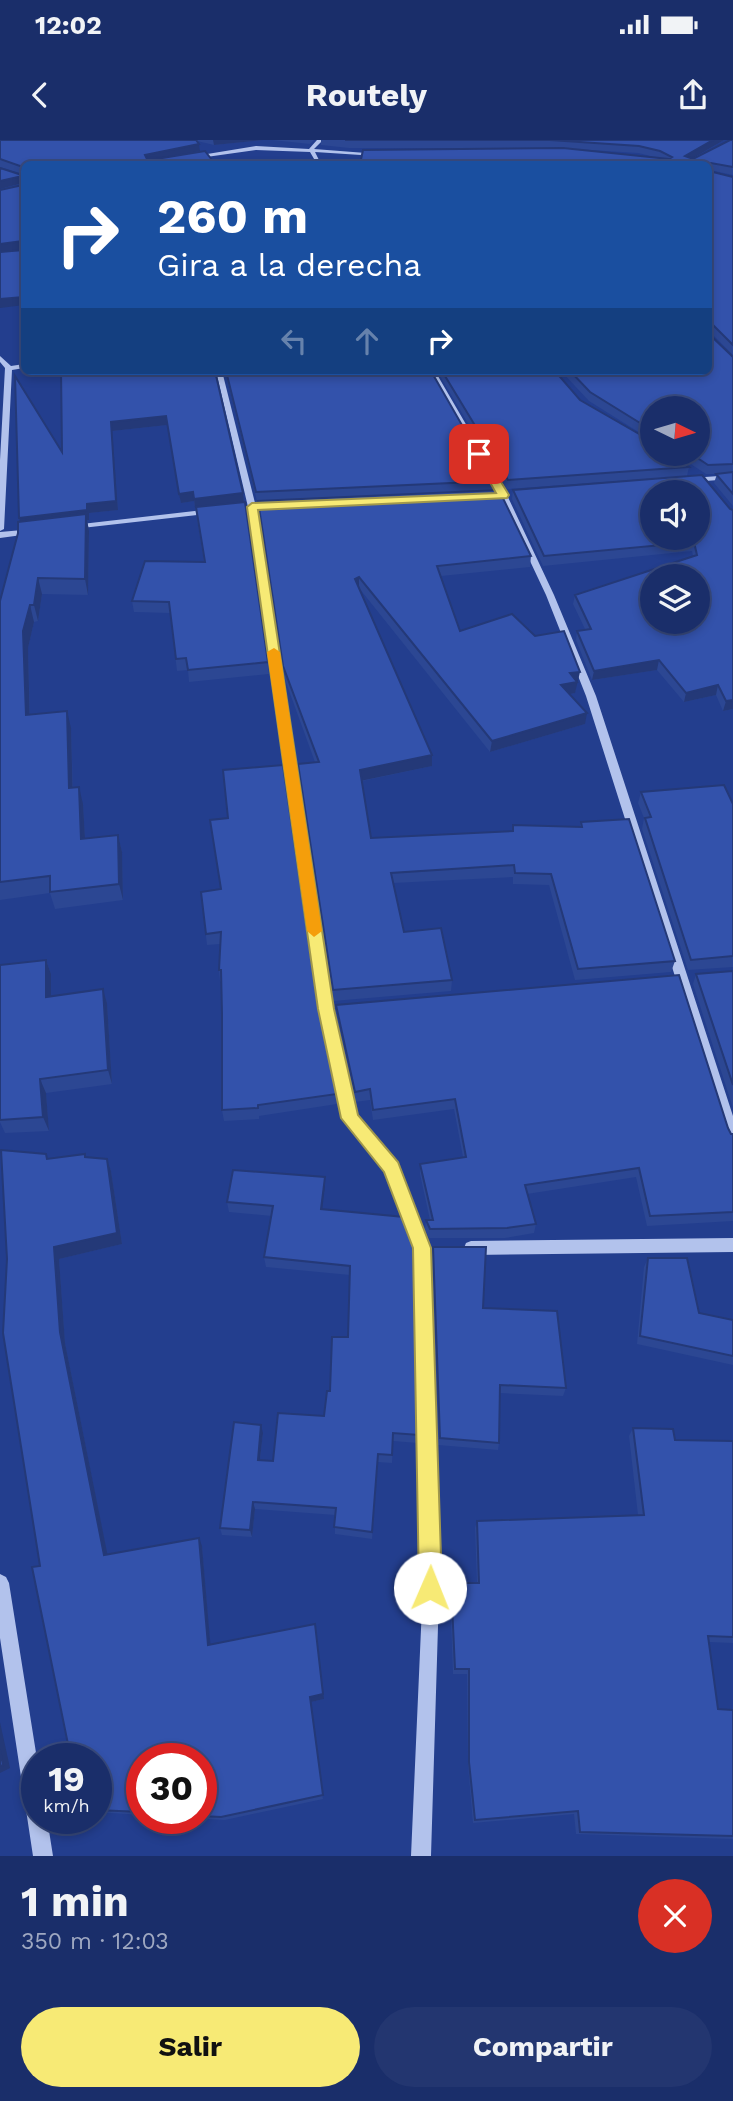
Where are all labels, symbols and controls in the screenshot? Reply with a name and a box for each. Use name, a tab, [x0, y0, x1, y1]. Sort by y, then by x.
text: 12:02	[35, 10, 102, 40]
icon: back	[21, 76, 59, 114]
text: Routely	[306, 76, 427, 114]
icon: share	[674, 76, 712, 114]
text: 260 m	[157, 187, 308, 245]
icon: right	[42, 189, 133, 280]
text: Gira a la derecha	[157, 246, 421, 284]
icon: left	[275, 322, 313, 360]
icon: ahead	[348, 322, 386, 360]
icon: right	[421, 322, 459, 360]
north arrow	[640, 396, 710, 466]
map controls	[640, 396, 710, 634]
pin	[449, 424, 509, 484]
icon: arrive	[460, 435, 498, 473]
button: sound	[640, 480, 710, 550]
button: layers	[640, 564, 710, 634]
position arrow	[393, 1551, 467, 1625]
speed limit sign: 30	[126, 1743, 217, 1834]
text: 19	[48, 1758, 85, 1800]
text: km/h	[43, 1795, 90, 1816]
text: 1 min	[21, 1877, 129, 1926]
button: close	[638, 1879, 712, 1953]
text: 350 m · 12:03	[21, 1928, 169, 1955]
button: Salir	[21, 2007, 360, 2087]
button: Compartir	[374, 2007, 712, 2087]

